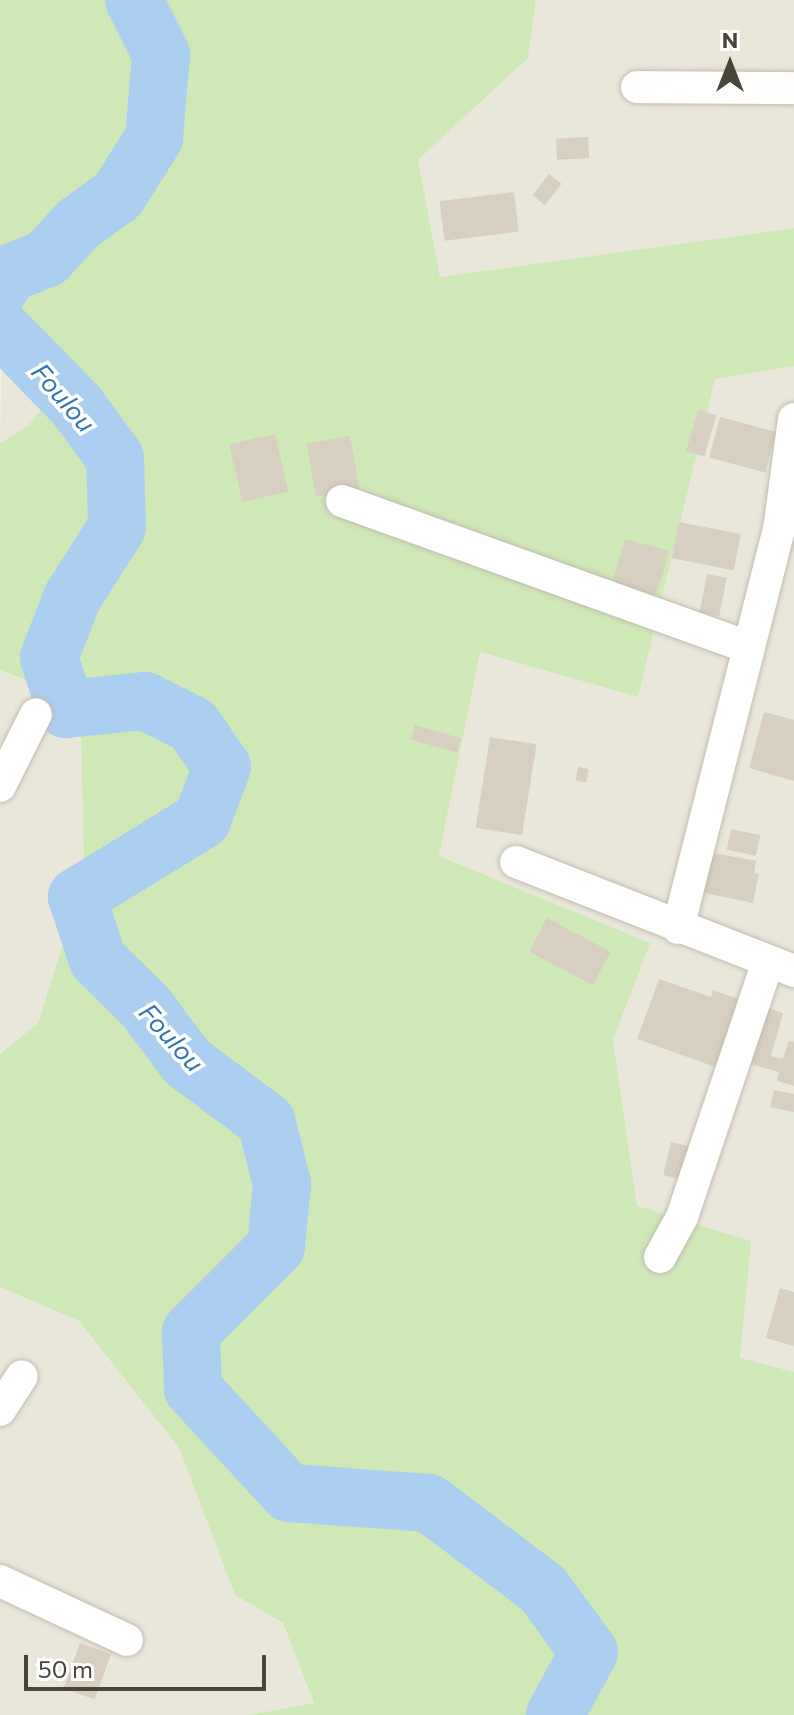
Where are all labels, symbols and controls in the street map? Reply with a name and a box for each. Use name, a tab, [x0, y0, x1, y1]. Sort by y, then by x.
north arrow	[690, 24, 770, 104]
text: N	[722, 26, 738, 53]
water label: Foulou	[26, 356, 102, 438]
water label: Foulou	[133, 996, 211, 1078]
scale bar	[28, 1639, 270, 1689]
text: 50 m	[38, 1654, 93, 1683]

